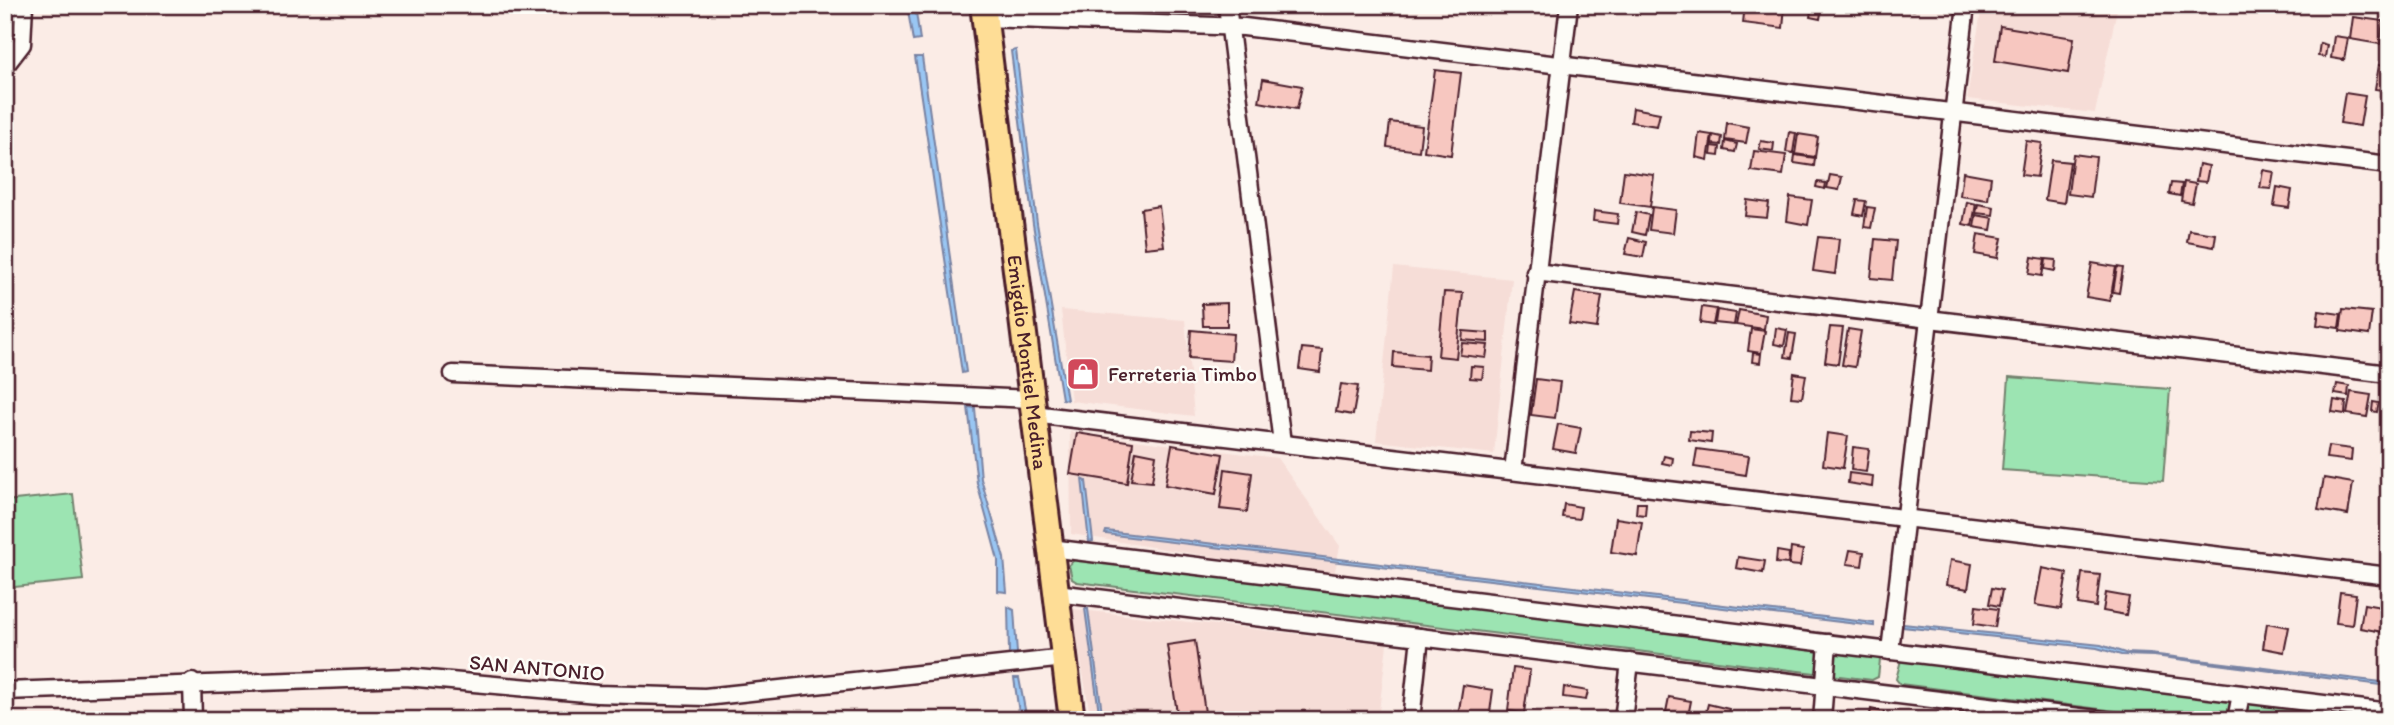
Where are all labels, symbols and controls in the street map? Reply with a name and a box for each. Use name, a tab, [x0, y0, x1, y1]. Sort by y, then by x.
street label: Emigdio Montiel Medina	[1002, 253, 1054, 471]
shop icon: Ferreteria Timbo	[1064, 355, 1102, 393]
place label: Ferreteria Timbo	[1108, 361, 1257, 386]
street label: SAN ANTONIO	[468, 649, 606, 686]

